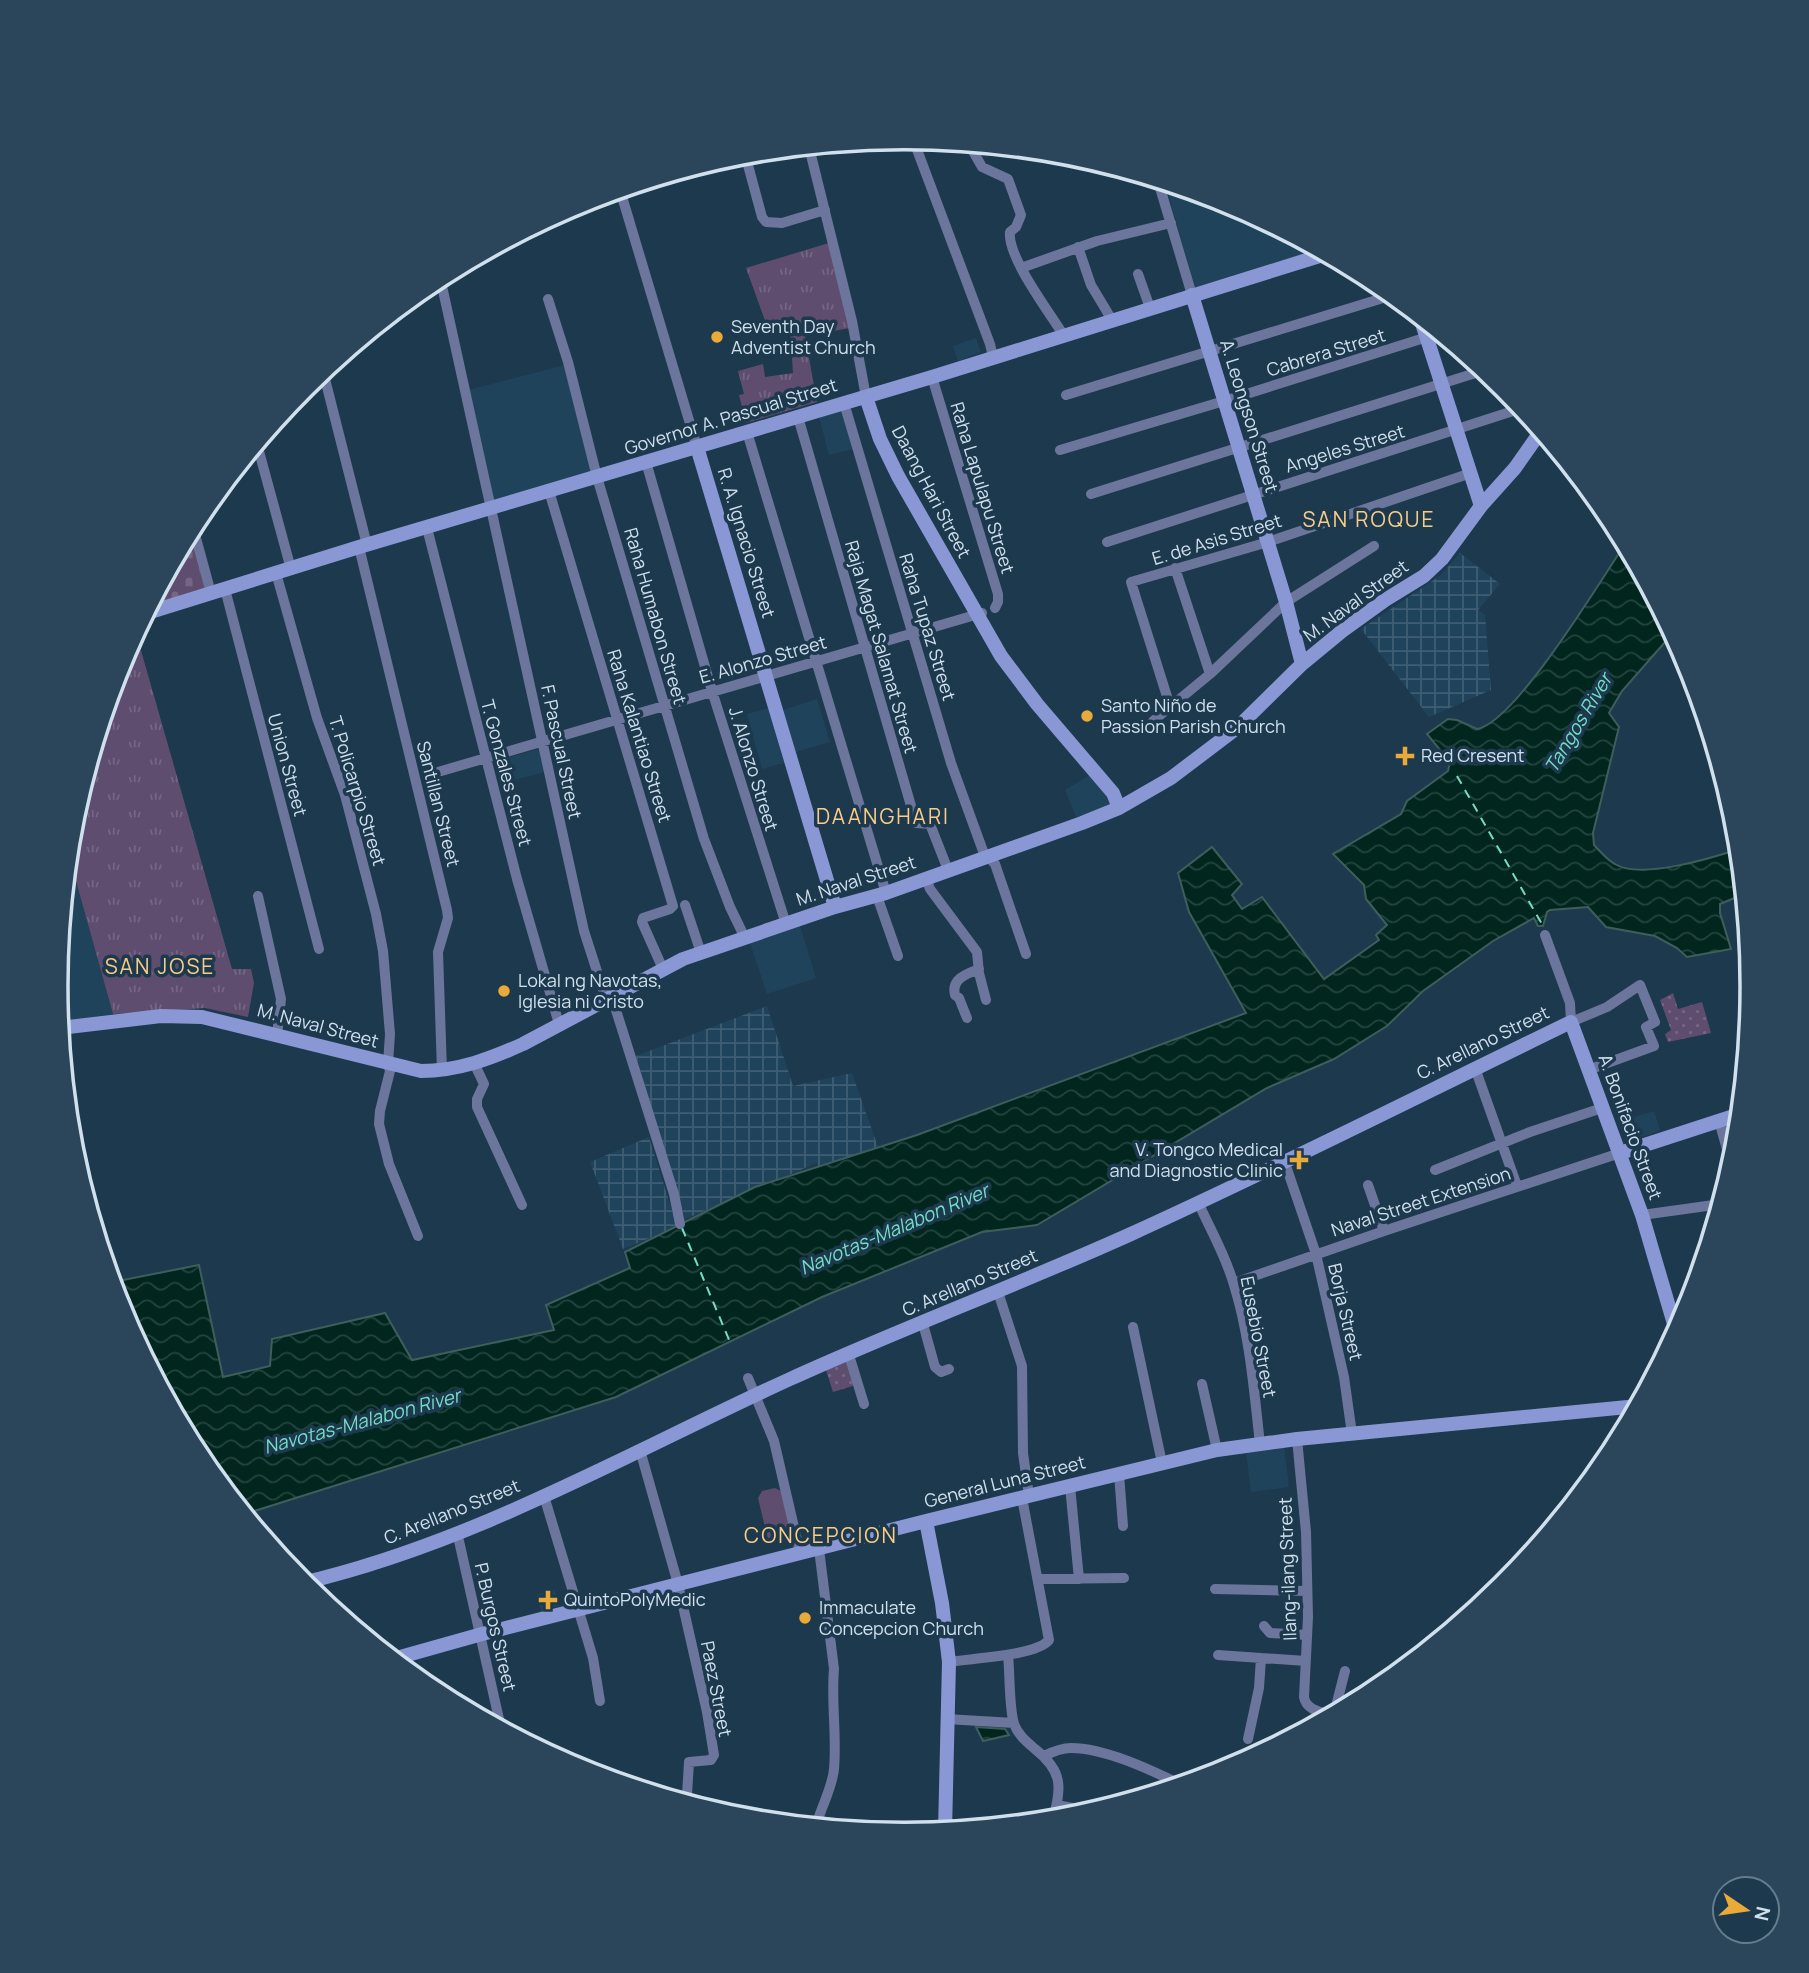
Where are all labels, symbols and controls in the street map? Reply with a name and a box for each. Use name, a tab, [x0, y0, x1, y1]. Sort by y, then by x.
place label: Seventh Day Adventist Church	[731, 314, 876, 359]
street label: Cabrera Street	[1263, 323, 1388, 381]
marker: Seventh Day Adventist Church	[709, 329, 725, 345]
street label: A. Leongson Street	[1215, 336, 1285, 495]
street label: Governor A. Pascual Street	[622, 372, 840, 460]
street label: Raha Lapulapu Street	[945, 399, 1020, 576]
street label: Angeles Street	[1282, 418, 1407, 478]
street label: Daang Hari Street	[887, 421, 977, 562]
street label: R. A. Ignacio Street	[713, 465, 781, 621]
district label: SAN ROQUE	[1302, 505, 1436, 533]
street label: E. de Asis Street	[1149, 508, 1284, 570]
street label: Raha Humabon Street	[619, 525, 693, 707]
street label: Raja Magat Salamat Street	[840, 538, 924, 756]
street label: Raha Tupaz Street	[894, 550, 962, 703]
street label: M. Naval Street	[1298, 554, 1413, 646]
street label: E. Alonzo Street	[696, 629, 829, 689]
street label: Raha Kalantiao Street	[602, 646, 678, 825]
water label: Tangos River	[1538, 667, 1619, 778]
street label: F. Pascual Street	[536, 683, 588, 821]
place label: Santo Niño de Passion Parish Church	[1101, 693, 1286, 738]
street label: T. Gonzales Street	[476, 697, 538, 849]
street label: J. Alonzo Street	[724, 704, 784, 834]
marker: Santo Niño de Passion Parish Church	[1079, 708, 1095, 724]
street label: Union Street	[263, 711, 313, 819]
street label: T. Policarpio Street	[324, 713, 392, 868]
street label: Santillan Street	[412, 738, 466, 869]
place label: Red Cresent	[1421, 743, 1524, 767]
marker: Red Cresent	[1395, 746, 1415, 766]
district label: DAANGHARI	[816, 802, 950, 830]
street label: M. Naval Street	[793, 849, 919, 911]
district label: SAN JOSE	[105, 952, 215, 980]
place label: Lokal ng Navotas, Iglesia ni Cristo	[518, 968, 662, 1013]
marker: Lokal ng Navotas, Iglesia ni Cristo	[496, 983, 512, 999]
street label: M. Naval Street	[255, 997, 382, 1053]
street label: C. Arellano Street	[1412, 1000, 1553, 1085]
street label: A. Bonifacio Street	[1593, 1051, 1668, 1203]
place label: V. Tongco Medical and Diagnostic Clinic	[1109, 1137, 1283, 1182]
marker: V. Tongco Medical and Diagnostic Clinic	[1289, 1150, 1309, 1170]
street label: Naval Street Extension	[1328, 1161, 1514, 1241]
water label: Navotas-Malabon River	[796, 1177, 994, 1281]
street label: C. Arellano Street	[898, 1243, 1041, 1321]
street label: Borja Street	[1323, 1261, 1369, 1363]
street label: Eusebio Street	[1235, 1274, 1282, 1399]
water label: Navotas-Malabon River	[261, 1382, 465, 1460]
street label: General Luna Street	[922, 1449, 1088, 1513]
street label: C. Arellano Street	[380, 1473, 523, 1549]
street label: Ilang-ilang Street	[1273, 1497, 1301, 1641]
district label: CONCEPCION	[744, 1521, 898, 1549]
street label: P. Burgos Street	[470, 1560, 522, 1693]
place label: QuintoPolyMedic	[564, 1587, 706, 1611]
marker: QuintoPolyMedic	[538, 1590, 558, 1610]
place label: Immaculate Concepcion Church	[819, 1595, 984, 1640]
marker: Immaculate Concepcion Church	[797, 1610, 813, 1626]
street label: Paez Street	[696, 1639, 738, 1739]
north arrow	[1711, 1875, 1781, 1945]
text: N	[1748, 1904, 1777, 1923]

